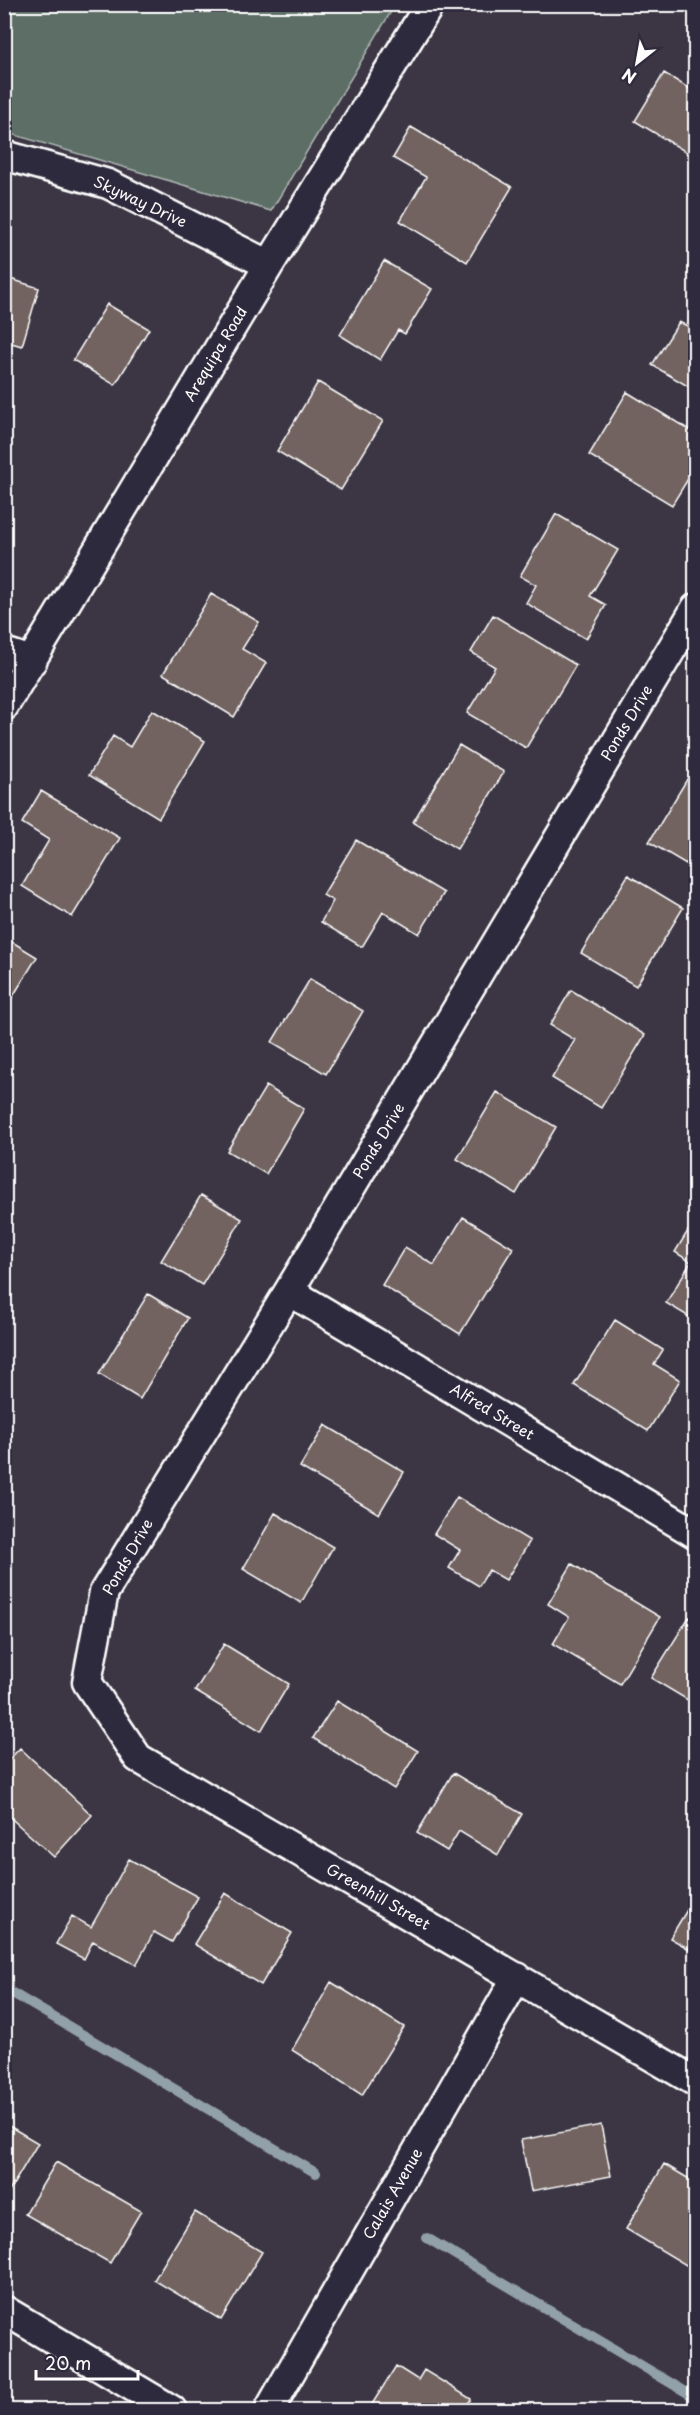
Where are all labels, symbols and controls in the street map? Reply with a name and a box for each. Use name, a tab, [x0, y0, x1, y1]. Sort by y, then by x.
north arrow	[607, 33, 667, 93]
text: N	[617, 63, 640, 90]
street label: Skyway Drive	[90, 169, 191, 232]
street label: Arequipa Road	[177, 301, 252, 405]
street label: Ponds Drive	[594, 680, 657, 764]
street label: Ponds Drive	[346, 1098, 409, 1182]
street label: Alfred Street	[446, 1376, 539, 1445]
street label: Ponds Drive	[96, 1514, 158, 1599]
street label: Greenhill Street	[323, 1857, 435, 1935]
street label: Calais Avenue	[356, 2143, 427, 2243]
scale bar	[36, 2343, 138, 2381]
text: 20 m	[45, 2349, 91, 2376]

